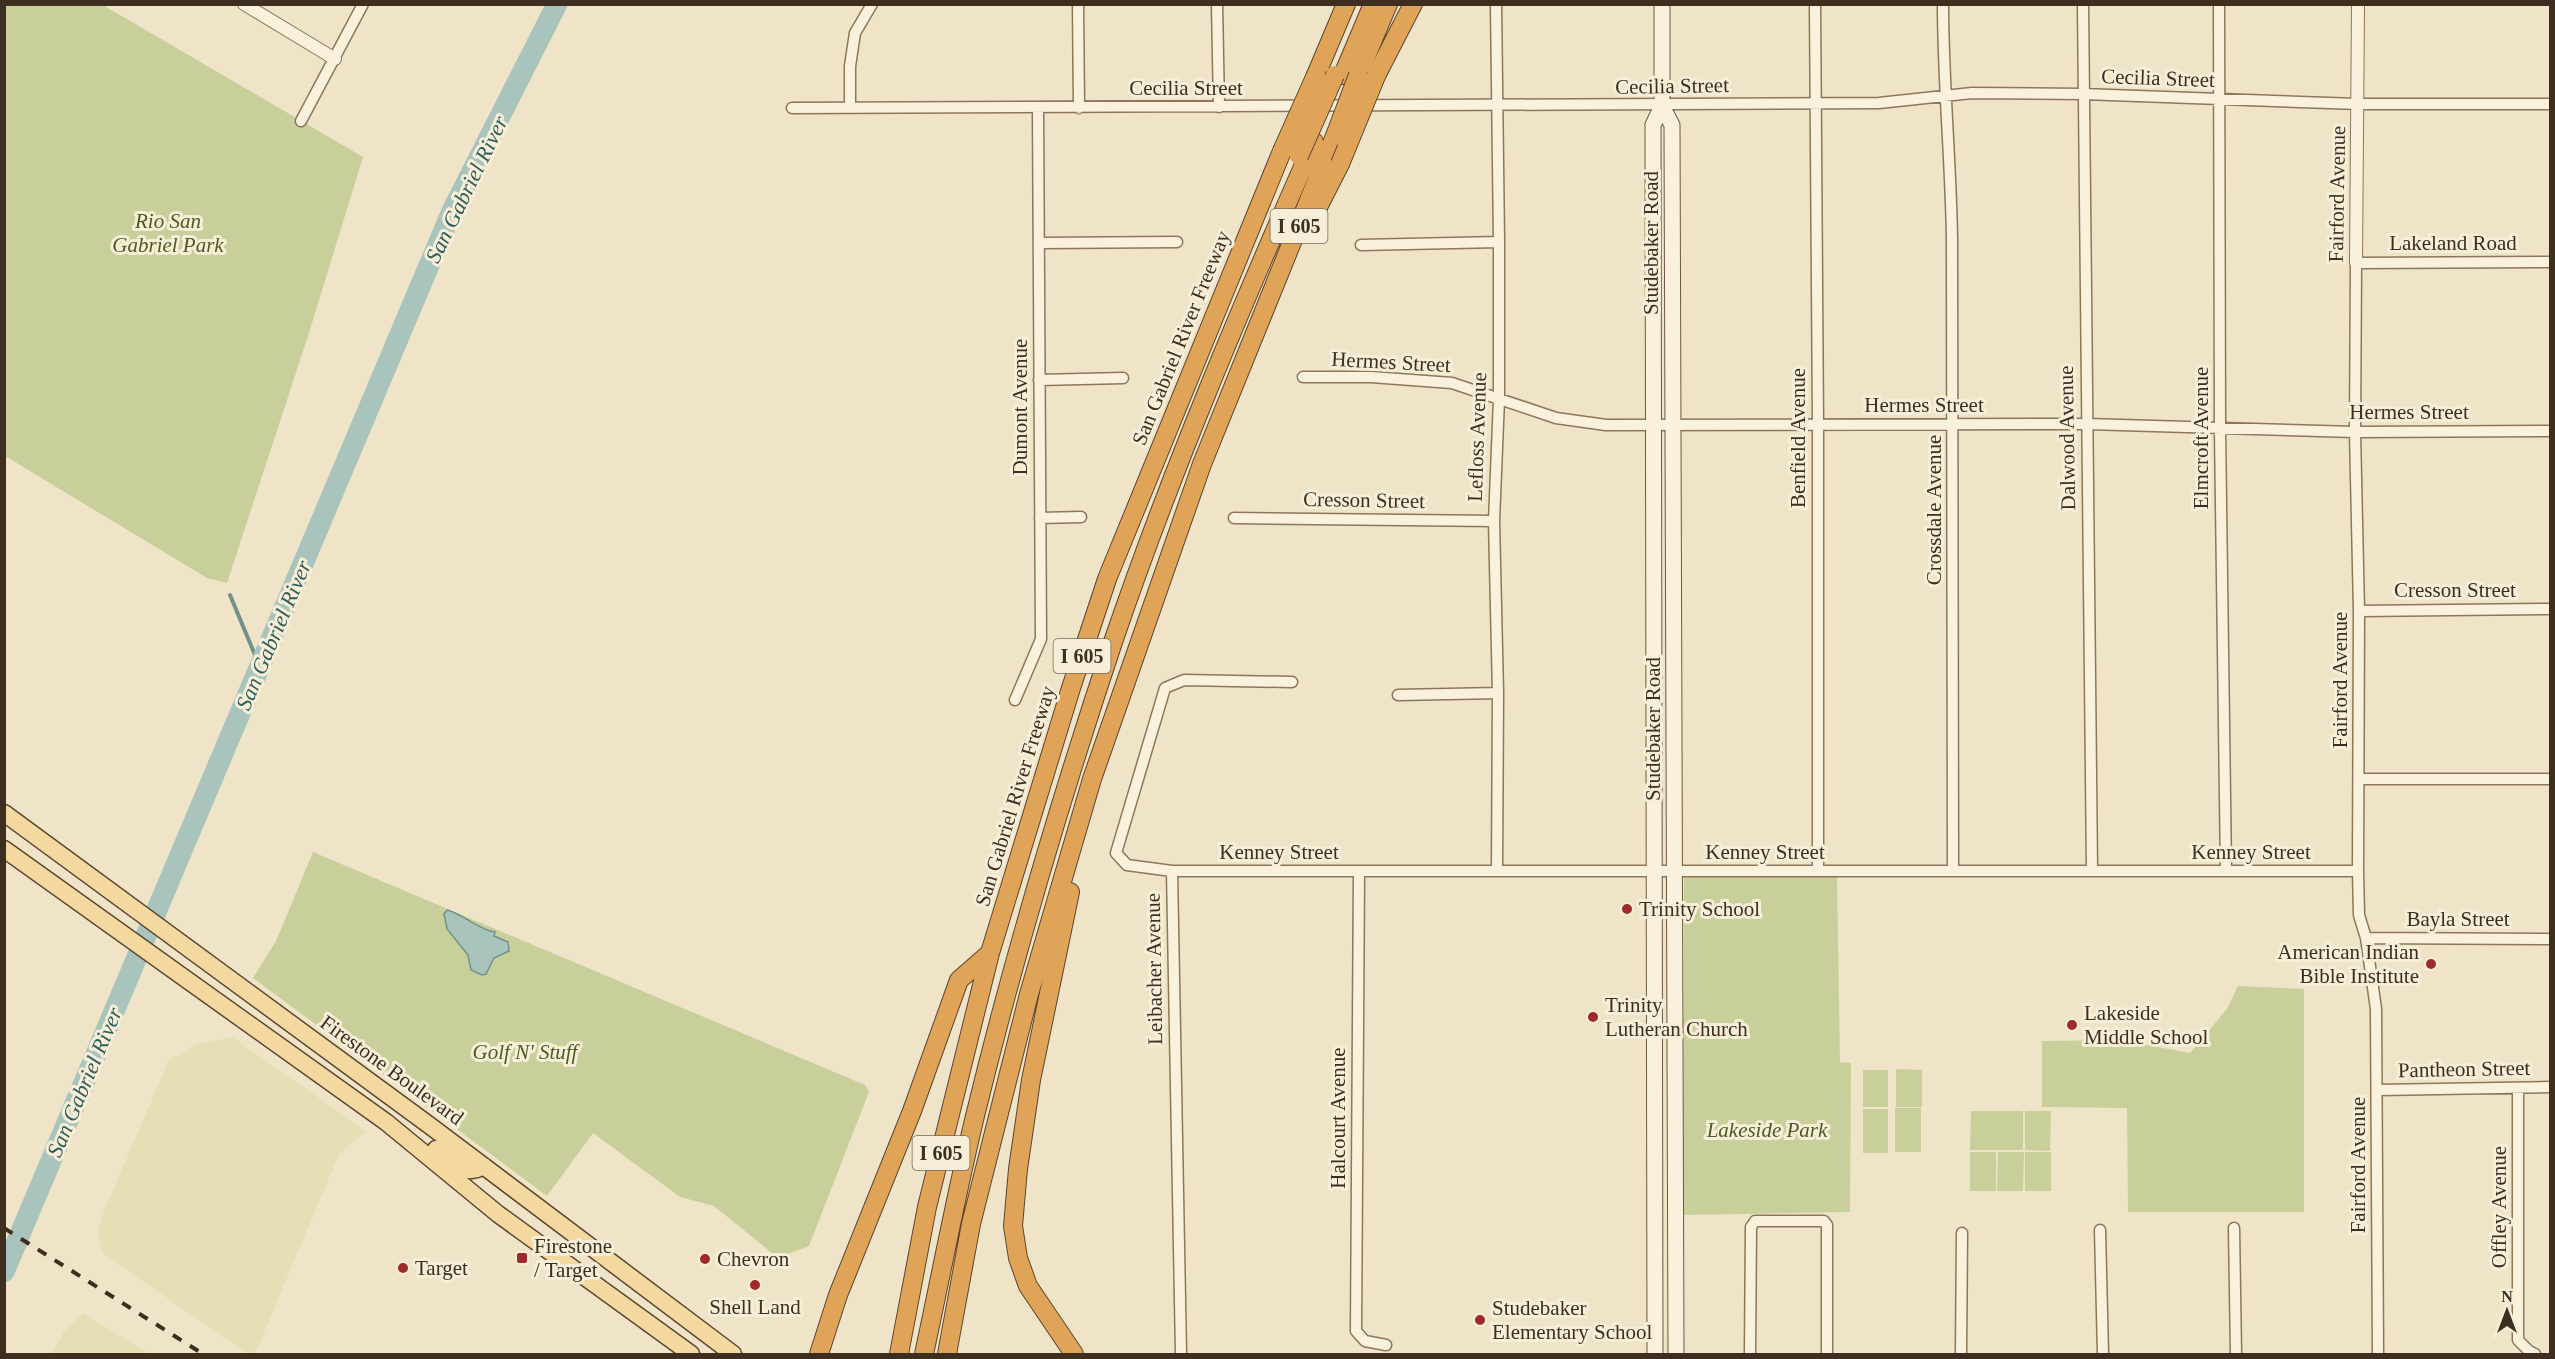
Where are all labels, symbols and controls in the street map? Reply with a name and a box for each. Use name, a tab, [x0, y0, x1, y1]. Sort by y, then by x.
street label: Cecilia Street	[2101, 64, 2215, 92]
street label: Cecilia Street	[1615, 73, 1729, 99]
street label: Cecilia Street	[1129, 76, 1243, 100]
water label: San Gabriel River	[420, 111, 513, 267]
street label: Fairford Avenue	[2324, 125, 2350, 263]
street label: Studebaker Road	[1639, 170, 1663, 315]
park label: Rio San Gabriel Park	[112, 209, 224, 257]
road number: I 605	[1270, 209, 1328, 243]
street label: San Gabriel River Freeway	[1127, 227, 1235, 449]
street label: Lakeland Road	[2389, 231, 2517, 255]
street label: Dumont Avenue	[1008, 339, 1032, 475]
street label: Hermes Street	[1331, 347, 1451, 377]
street label: Dalwood Avenue	[2054, 365, 2080, 511]
street label: Elmcroft Avenue	[2189, 367, 2213, 509]
street label: Benfield Avenue	[1786, 368, 1810, 508]
street label: Lefloss Avenue	[1463, 372, 1491, 502]
street label: Hermes Street	[1864, 393, 1984, 417]
street label: Hermes Street	[2349, 400, 2469, 424]
street label: Crossdale Avenue	[1922, 435, 1946, 585]
street label: Cresson Street	[1303, 487, 1425, 513]
water label: San Gabriel River	[231, 556, 316, 714]
street label: Cresson Street	[2394, 578, 2516, 602]
street label: Fairford Avenue	[2328, 612, 2352, 748]
road number: I 605	[1054, 639, 1110, 673]
street label: Studebaker Road	[1641, 656, 1665, 801]
street label: San Gabriel River Freeway	[970, 682, 1060, 909]
street label: Kenney Street	[1219, 840, 1339, 864]
street label: Kenney Street	[1705, 840, 1825, 864]
street label: Kenney Street	[2191, 840, 2311, 864]
street label: Leibacher Avenue	[1141, 893, 1167, 1045]
place label: Trinity School	[1639, 897, 1760, 921]
marker: Trinity School	[1620, 902, 1634, 916]
street label: Bayla Street	[2406, 907, 2510, 931]
place label: American Indian Bible Institute	[2277, 940, 2419, 988]
marker: American Indian Bible Institute	[2424, 957, 2438, 971]
place label: Trinity Lutheran Church	[1605, 993, 1748, 1041]
place label: Lakeside Middle School	[2084, 1001, 2208, 1049]
water label: San Gabriel River	[42, 1003, 127, 1161]
street label: Firestone Boulevard	[316, 1010, 469, 1130]
marker: Trinity Lutheran Church	[1586, 1010, 1600, 1024]
marker: Lakeside Middle School	[2065, 1018, 2079, 1032]
park label: Golf N' Stuff	[473, 1040, 581, 1064]
street label: Halcourt Avenue	[1326, 1047, 1350, 1189]
street label: Pantheon Street	[2398, 1056, 2531, 1082]
street label: Fairford Avenue	[2346, 1097, 2370, 1233]
park label: Lakeside Park	[1706, 1118, 1828, 1142]
road number: I 605	[912, 1136, 970, 1170]
street label: Offley Avenue	[2487, 1146, 2511, 1268]
place label: Firestone / Target	[534, 1234, 612, 1282]
place label: Chevron	[717, 1247, 790, 1271]
marker: Firestone / Target	[515, 1251, 529, 1265]
marker: Chevron	[698, 1252, 712, 1266]
place label: Target	[415, 1256, 468, 1280]
marker: Target	[396, 1261, 410, 1275]
marker: Shell Land	[748, 1278, 762, 1292]
north arrow	[2477, 1281, 2537, 1341]
text: N	[2501, 1288, 2513, 1305]
place label: Shell Land	[709, 1295, 801, 1319]
place label: Studebaker Elementary School	[1492, 1296, 1653, 1344]
marker: Studebaker Elementary School	[1473, 1313, 1487, 1327]

